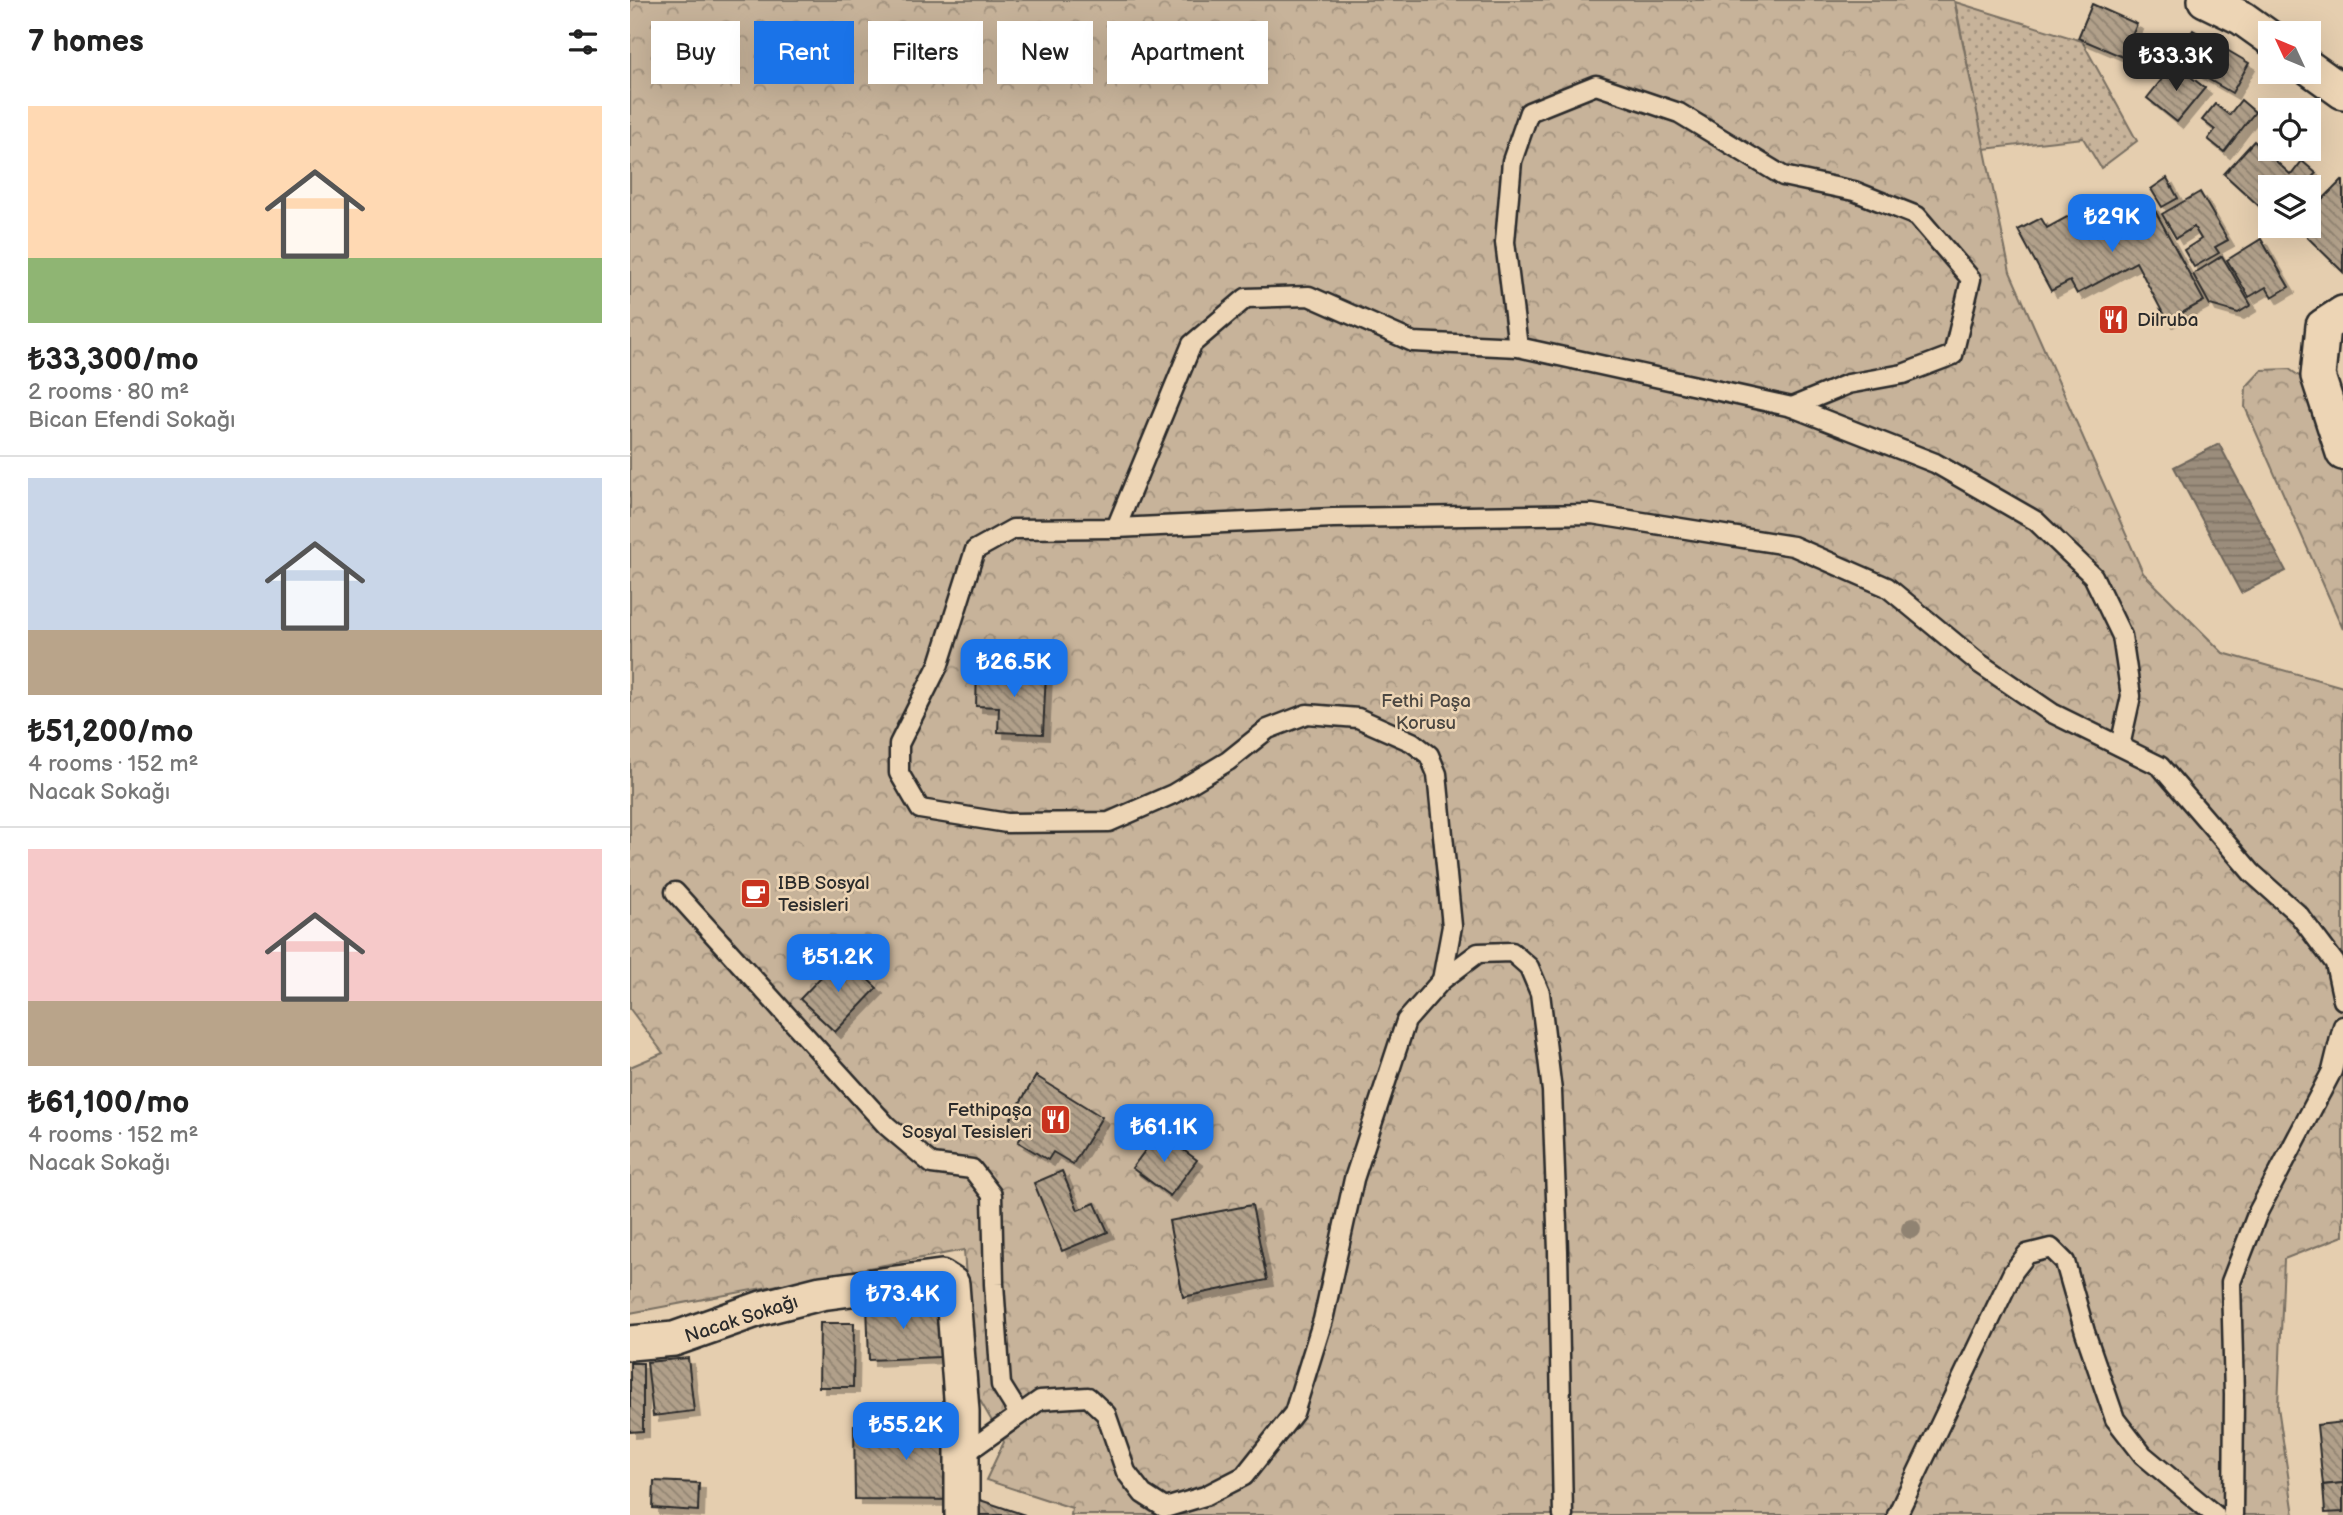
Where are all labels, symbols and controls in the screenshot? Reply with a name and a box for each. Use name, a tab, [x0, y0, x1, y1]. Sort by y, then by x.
chip: Buy	[651, 21, 740, 84]
chip: Rent	[754, 21, 854, 84]
chip: Filters	[868, 21, 983, 84]
chip: New	[997, 21, 1093, 84]
chip: Apartment	[1107, 21, 1268, 84]
north arrow	[2258, 21, 2320, 84]
map controls	[2258, 21, 2321, 238]
icon: filters	[564, 23, 602, 61]
text: 7 homes	[28, 24, 144, 60]
pin: ₺33.3K	[2119, 34, 2233, 93]
text: ₺33.3K	[2139, 42, 2213, 70]
button: locate	[2258, 98, 2321, 161]
icon: home	[252, 151, 378, 277]
button: layers	[2258, 175, 2321, 238]
pin: ₺29K	[2071, 194, 2153, 254]
text: ₺29K	[2084, 203, 2140, 231]
restaurant icon: Dilruba	[2097, 302, 2131, 336]
place label: Dilruba	[2137, 309, 2198, 332]
text: ₺33,300/mo	[28, 342, 199, 378]
text: 2 rooms · 80 m²	[28, 378, 189, 406]
text: Bican Efendi Sokağı	[28, 406, 235, 434]
icon: home	[252, 523, 378, 649]
pin: ₺26.5K	[957, 640, 1071, 699]
text: ₺26.5K	[977, 648, 1051, 676]
park label: Fethi Paşa Korusu	[1381, 690, 1471, 735]
text: ₺51,200/mo	[28, 714, 193, 750]
text: 4 rooms · 152 m²	[28, 750, 198, 778]
text: Nacak Sokağı	[28, 778, 170, 806]
place label: IBB Sosyal Tesisleri	[778, 872, 870, 917]
cafe icon: IBB Sosyal Tesisleri	[738, 876, 772, 910]
icon: home	[252, 894, 378, 1020]
pin: ₺51.2K	[781, 934, 895, 994]
text: ₺51.2K	[803, 943, 873, 971]
text: ₺61,100/mo	[28, 1085, 189, 1121]
place label: Fethipaşa Sosyal Tesisleri	[902, 1099, 1032, 1144]
restaurant icon: Fethipaşa Sosyal Tesisleri	[1038, 1103, 1072, 1137]
pin: ₺61.1K	[1107, 1104, 1221, 1164]
text: ₺61.1K	[1130, 1113, 1198, 1141]
text: 4 rooms · 152 m²	[28, 1121, 198, 1149]
text: Nacak Sokağı	[28, 1149, 170, 1177]
pin: ₺73.4K	[846, 1272, 960, 1331]
text: ₺73.4K	[866, 1280, 940, 1308]
street label: Nacak Sokağı	[682, 1290, 801, 1349]
pin: ₺55.2K	[849, 1402, 963, 1462]
text: ₺55.2K	[869, 1411, 943, 1439]

